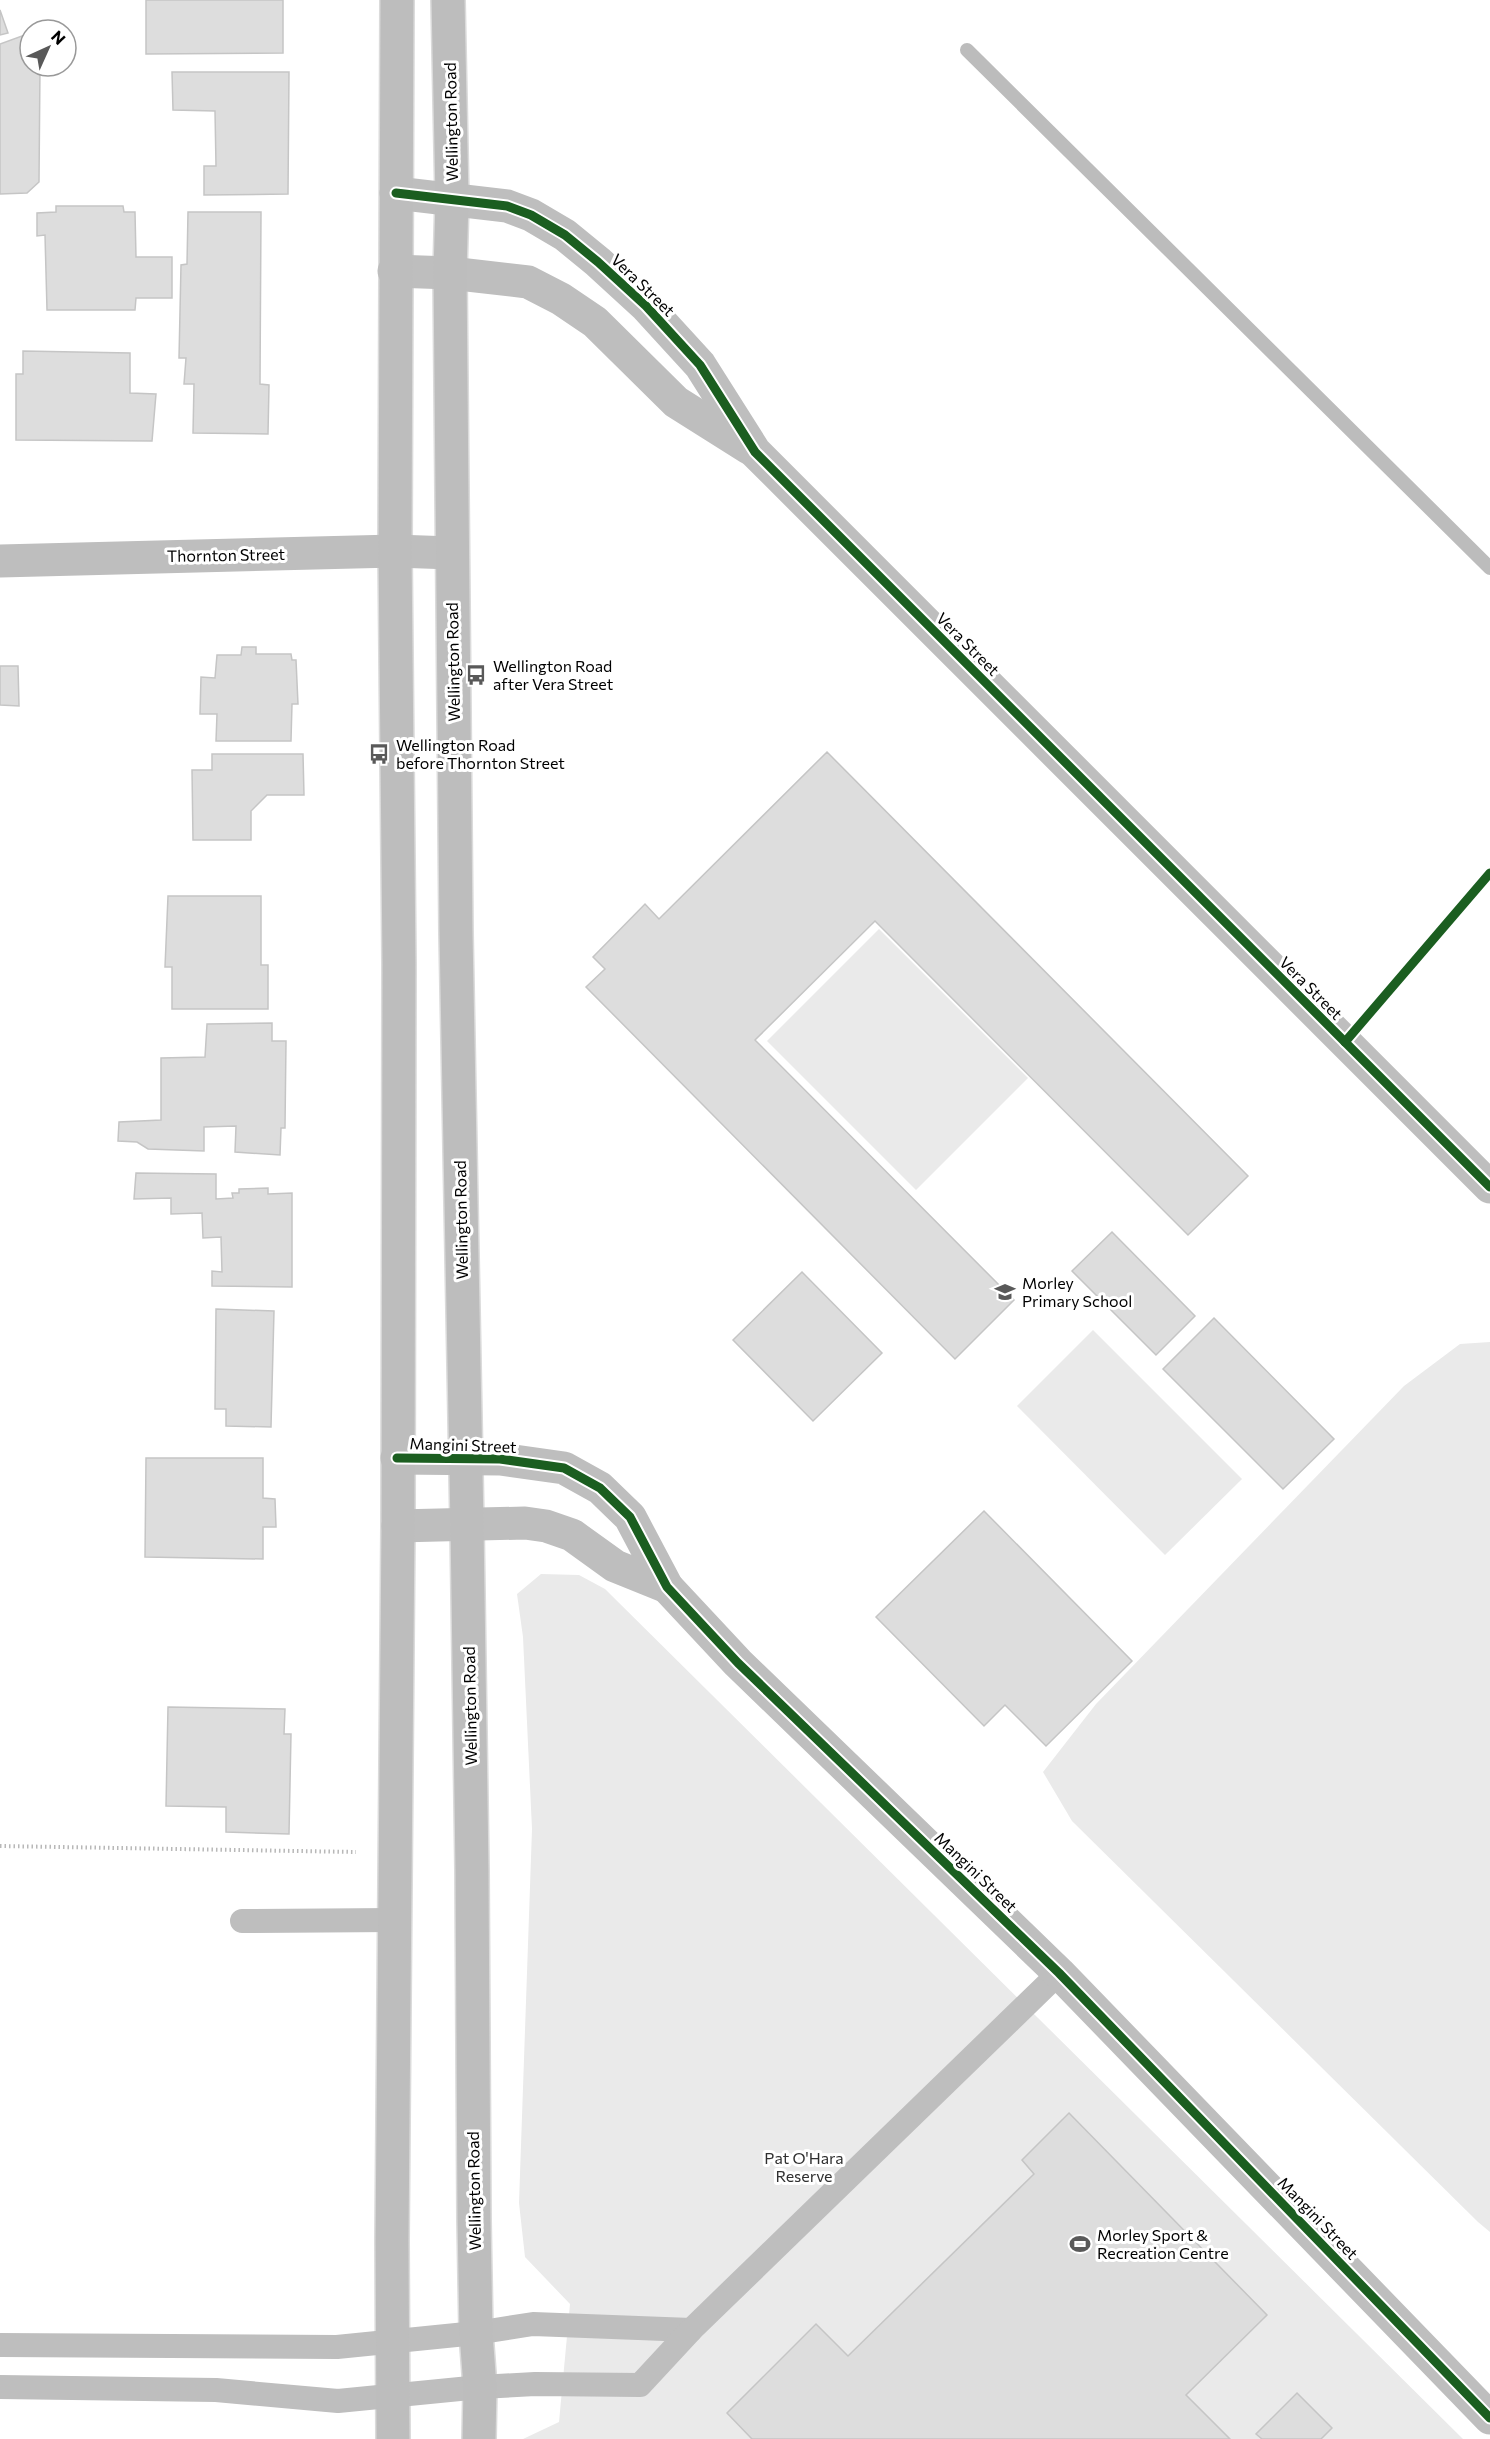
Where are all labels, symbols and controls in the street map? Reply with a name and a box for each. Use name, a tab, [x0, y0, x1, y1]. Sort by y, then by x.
north arrow	[18, 18, 78, 78]
text: N	[48, 26, 70, 48]
street label: Wellington Road	[440, 62, 461, 182]
street label: Vera Street	[608, 250, 679, 320]
street label: Thornton Street	[167, 544, 286, 565]
street label: Wellington Road	[442, 602, 463, 722]
street label: Vera Street	[933, 608, 1004, 679]
place label: Wellington Road after Vera Street	[493, 656, 614, 693]
bus stop icon: Wellington Road after Vera Street	[464, 663, 488, 687]
place label: Wellington Road before Thornton Street	[396, 735, 565, 772]
bus stop icon: Wellington Road before Thornton Street	[367, 742, 391, 766]
street label: Vera Street	[1276, 952, 1347, 1023]
street label: Wellington Road	[450, 1160, 471, 1280]
place label: Morley Primary School	[1022, 1273, 1132, 1310]
school or university icon: Morley Primary School	[993, 1280, 1017, 1304]
street label: Mangini Street	[409, 1433, 517, 1456]
street label: Wellington Road	[459, 1646, 480, 1766]
street label: Mangini Street	[931, 1828, 1022, 1916]
street label: Wellington Road	[463, 2131, 484, 2251]
park label: Pat O'Hara Reserve	[764, 2148, 844, 2185]
street label: Mangini Street	[1274, 2173, 1363, 2263]
place label: Morley Sport & Recreation Centre	[1097, 2225, 1229, 2262]
sports icon: Morley Sport & Recreation Centre	[1068, 2232, 1092, 2256]

